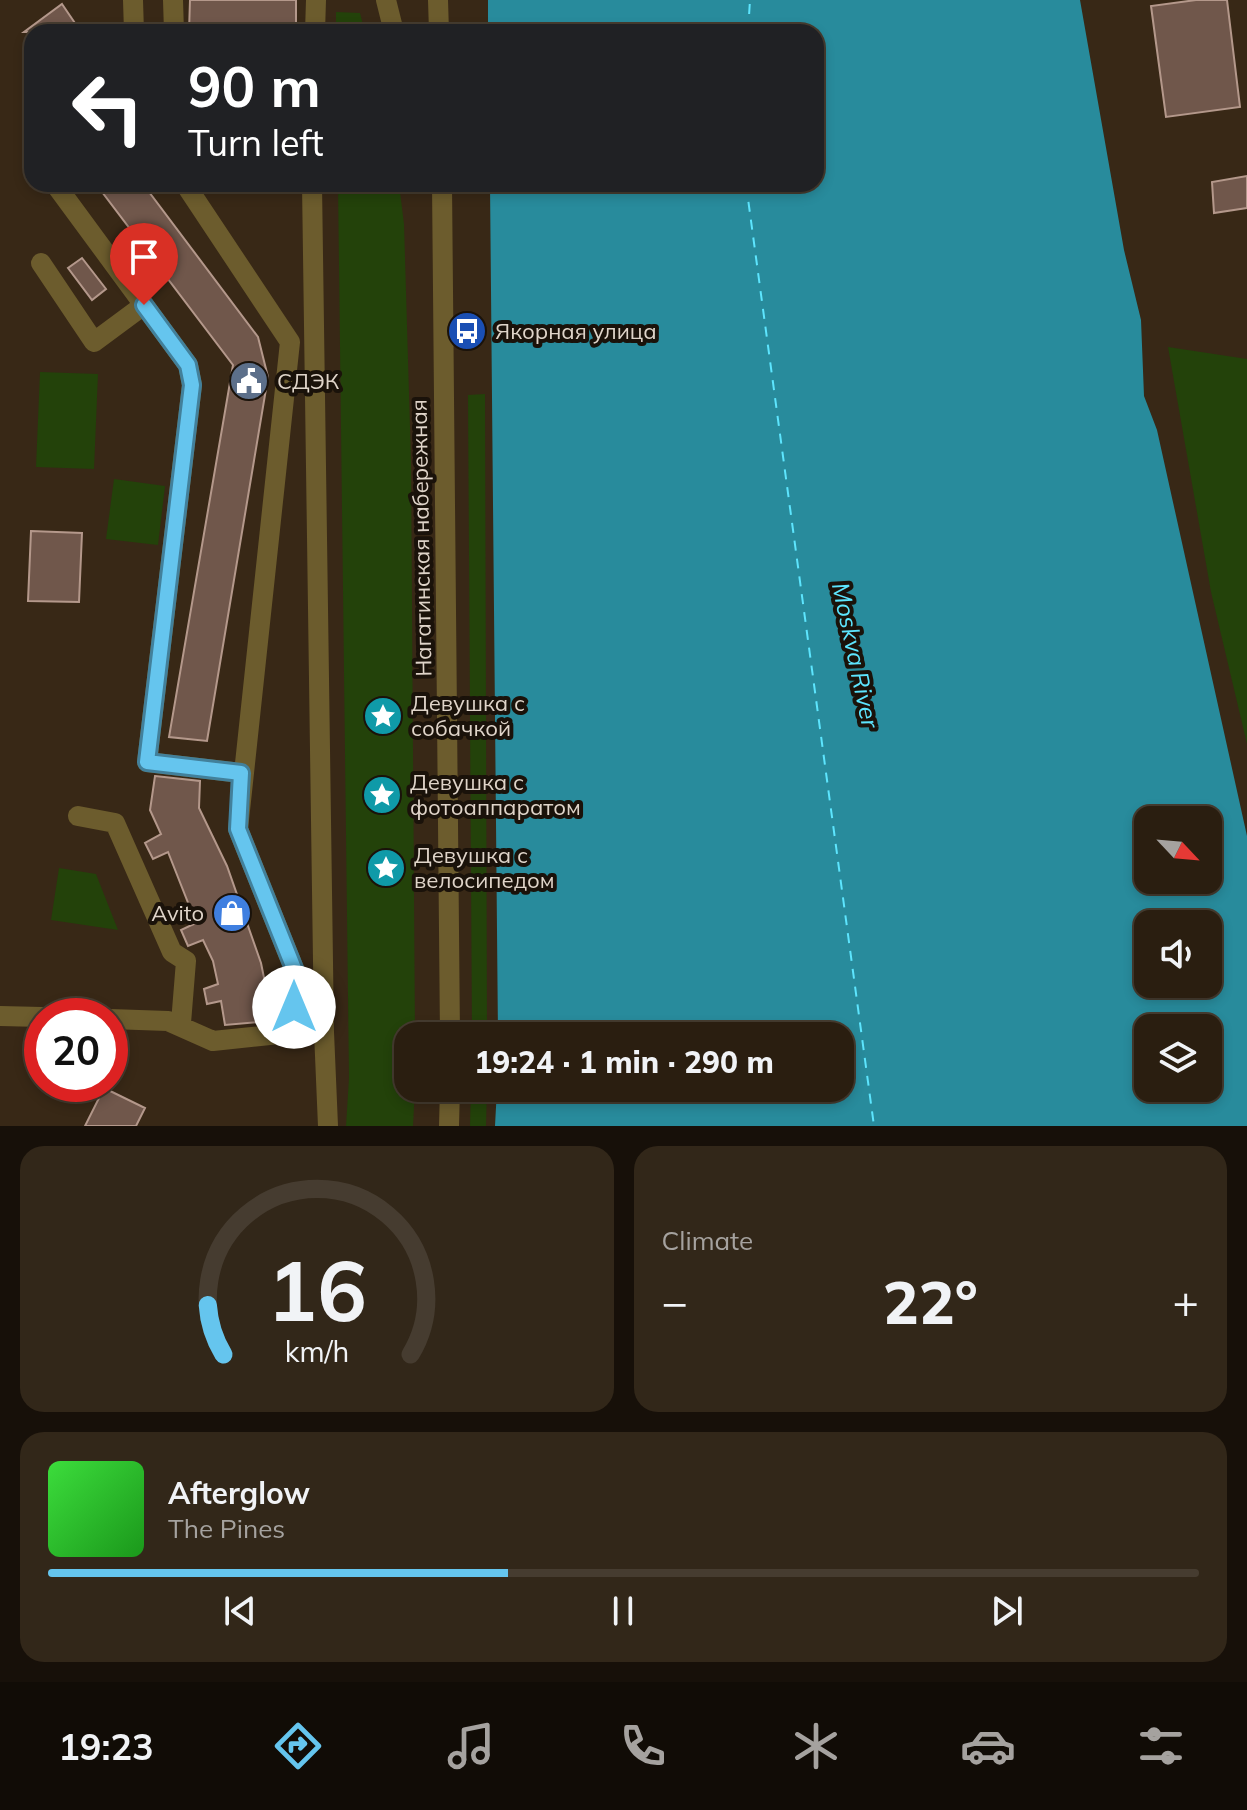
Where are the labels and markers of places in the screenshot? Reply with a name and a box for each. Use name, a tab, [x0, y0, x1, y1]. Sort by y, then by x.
pin	[110, 223, 178, 305]
bus stop icon: Якорная улица	[446, 310, 488, 352]
place label: Якорная улица	[495, 317, 657, 345]
public building icon: СДЭК	[228, 360, 270, 402]
place label: СДЭК	[277, 367, 340, 395]
place label: Девушка с собачкой	[411, 689, 525, 742]
place icon: Девушка с собачкой	[362, 695, 404, 737]
place label: Девушка с фотоаппаратом	[410, 768, 581, 821]
place icon: Девушка с фотоаппаратом	[361, 774, 403, 816]
place label: Девушка с велосипедом	[414, 841, 555, 894]
place icon: Девушка с велосипедом	[365, 847, 407, 889]
shop icon: Avito	[211, 892, 253, 934]
place label: Avito	[151, 899, 204, 927]

